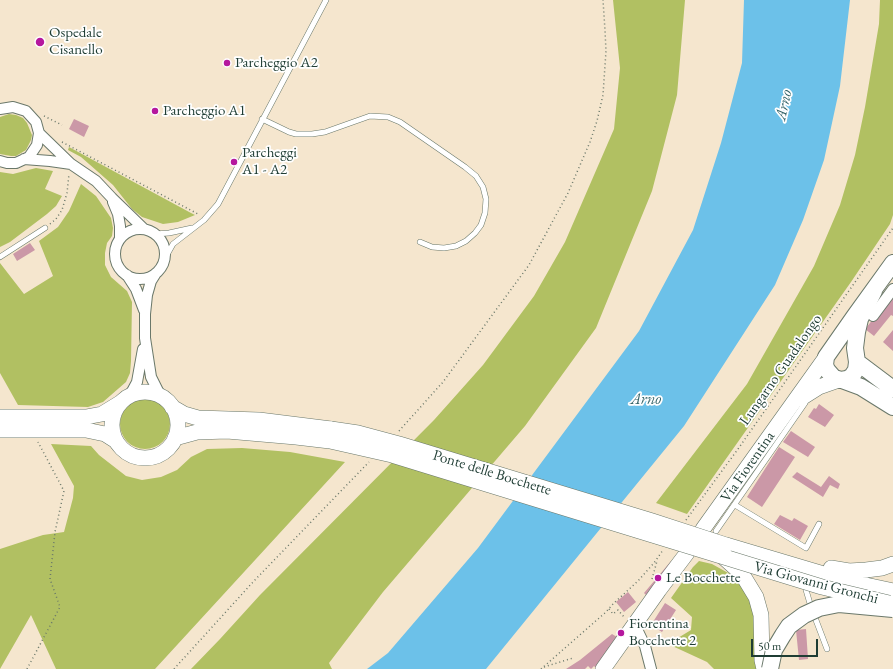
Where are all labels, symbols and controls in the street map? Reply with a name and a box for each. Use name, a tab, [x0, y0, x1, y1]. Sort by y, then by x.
place label: Ospedale Cisanello	[49, 24, 103, 59]
marker: Ospedale Cisanello	[34, 36, 46, 48]
place label: Parcheggio A2	[235, 54, 318, 72]
marker: Parcheggio A2	[222, 58, 232, 68]
water label: Arno	[771, 88, 797, 122]
place label: Parcheggio A1	[163, 102, 246, 120]
marker: Parcheggio A1	[150, 106, 160, 116]
place label: Parcheggi A1 - A2	[242, 144, 297, 179]
marker: Parcheggi A1 - A2	[229, 157, 239, 167]
street label: Lungarno Guadalongo	[736, 311, 826, 429]
water label: Arno	[631, 390, 661, 410]
street label: Via Fiorentina	[717, 428, 779, 506]
street label: Ponte delle Bocchette	[431, 446, 553, 500]
street label: Via Giovanni Gronchi	[752, 558, 880, 608]
place label: Le Bocchette	[666, 569, 741, 587]
marker: Le Bocchette	[653, 573, 663, 583]
place label: Fiorentina Bocchette 2	[629, 615, 696, 650]
marker: Fiorentina Bocchette 2	[616, 628, 626, 638]
scale bar	[753, 631, 820, 657]
text: 50 m	[758, 638, 781, 654]

